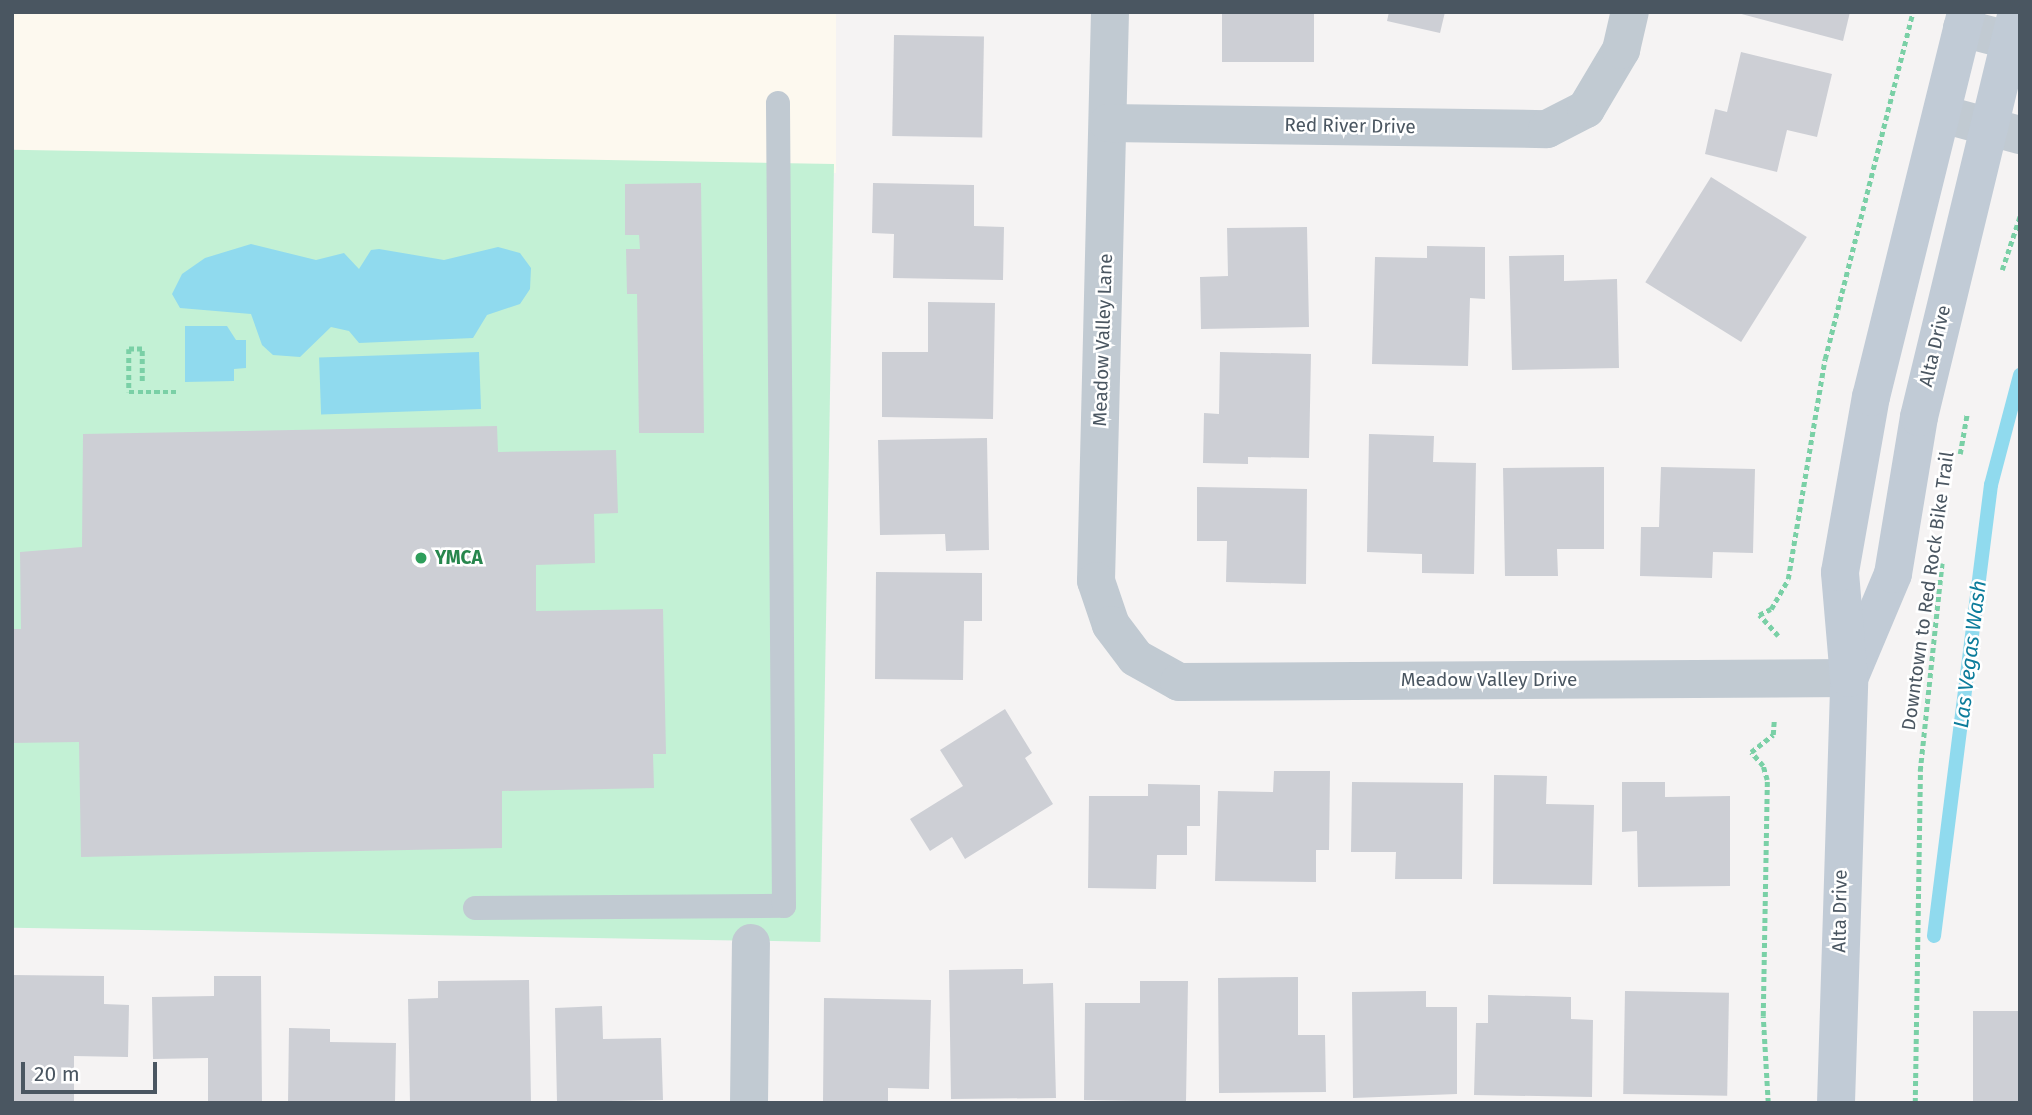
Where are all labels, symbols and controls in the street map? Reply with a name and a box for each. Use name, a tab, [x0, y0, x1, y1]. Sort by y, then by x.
street label: Red River Drive	[1284, 113, 1416, 139]
street label: Meadow Valley Lane	[1089, 253, 1117, 427]
street label: Alta Drive	[1915, 303, 1955, 389]
street label: Downtown to Red Rock Bike Trail	[1897, 450, 1959, 732]
place label: YMCA	[435, 547, 483, 569]
marker: YMCA	[413, 550, 429, 566]
water label: Las Vegas Wash	[1948, 579, 1992, 729]
street label: Meadow Valley Drive	[1401, 669, 1577, 691]
street label: Alta Drive	[1828, 869, 1852, 953]
scale bar	[24, 1048, 161, 1092]
text: 20 m	[34, 1061, 80, 1087]

